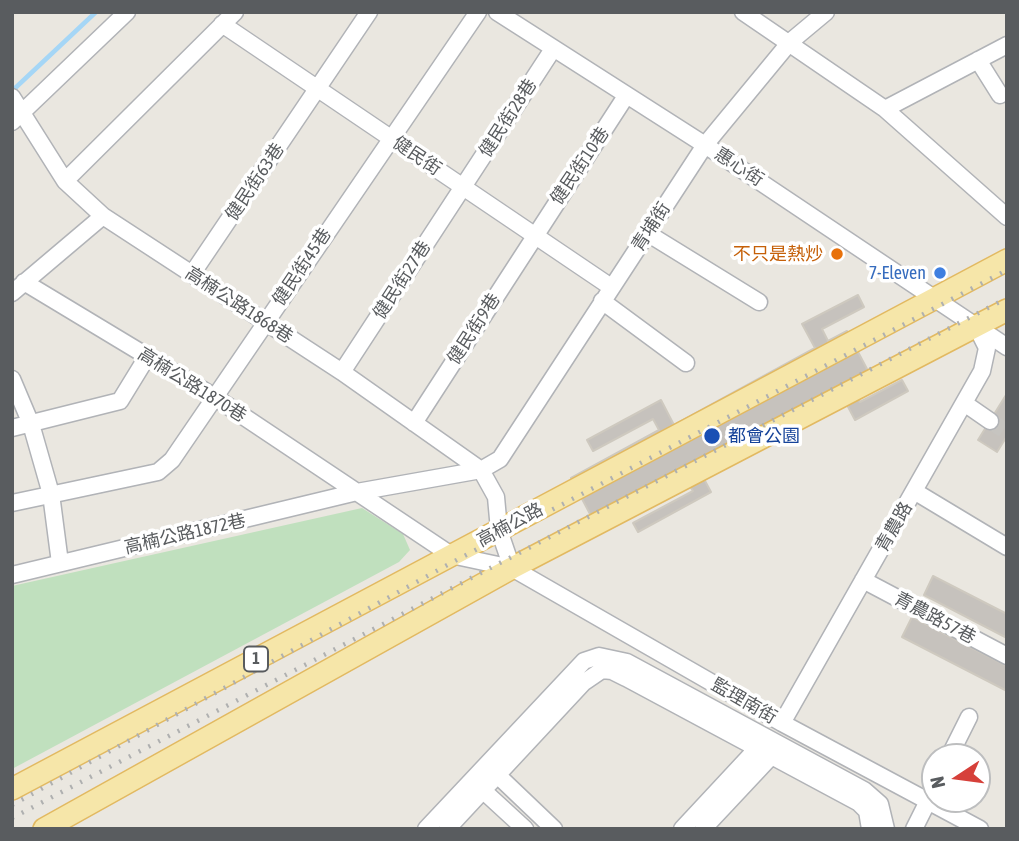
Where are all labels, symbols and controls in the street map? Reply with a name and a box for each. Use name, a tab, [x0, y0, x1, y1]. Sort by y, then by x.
street label: 健民街28巷	[475, 75, 541, 161]
street label: 健民街10巷	[546, 123, 614, 209]
street label: 健民街	[389, 132, 445, 180]
street label: 健民街63巷	[221, 139, 289, 225]
street label: 惠心街	[710, 143, 768, 191]
street label: 青埔街	[627, 198, 675, 256]
street label: 健民街45巷	[268, 224, 336, 310]
street label: 健民街27巷	[369, 237, 435, 323]
place label: 不只是熱炒	[733, 243, 823, 265]
marker: 不只是熱炒	[829, 246, 845, 262]
street label: 高楠公路1868巷	[181, 262, 297, 348]
place label: 7-Eleven	[869, 262, 926, 284]
marker: 7-Eleven	[932, 265, 948, 281]
street label: 健民街9巷	[443, 289, 505, 369]
street label: 高楠公路1870巷	[134, 343, 250, 427]
place label: 都會公園	[728, 425, 800, 447]
marker: 都會公園	[702, 426, 722, 446]
street label: 青農路	[871, 498, 917, 556]
street label: 高楠公路	[473, 499, 547, 551]
street label: 高楠公路1872巷	[122, 510, 248, 558]
street label: 青農路57巷	[891, 588, 979, 648]
road number: 1	[244, 646, 268, 672]
street label: 監理南街	[707, 674, 781, 728]
north arrow	[921, 743, 991, 813]
text: N	[926, 774, 949, 790]

